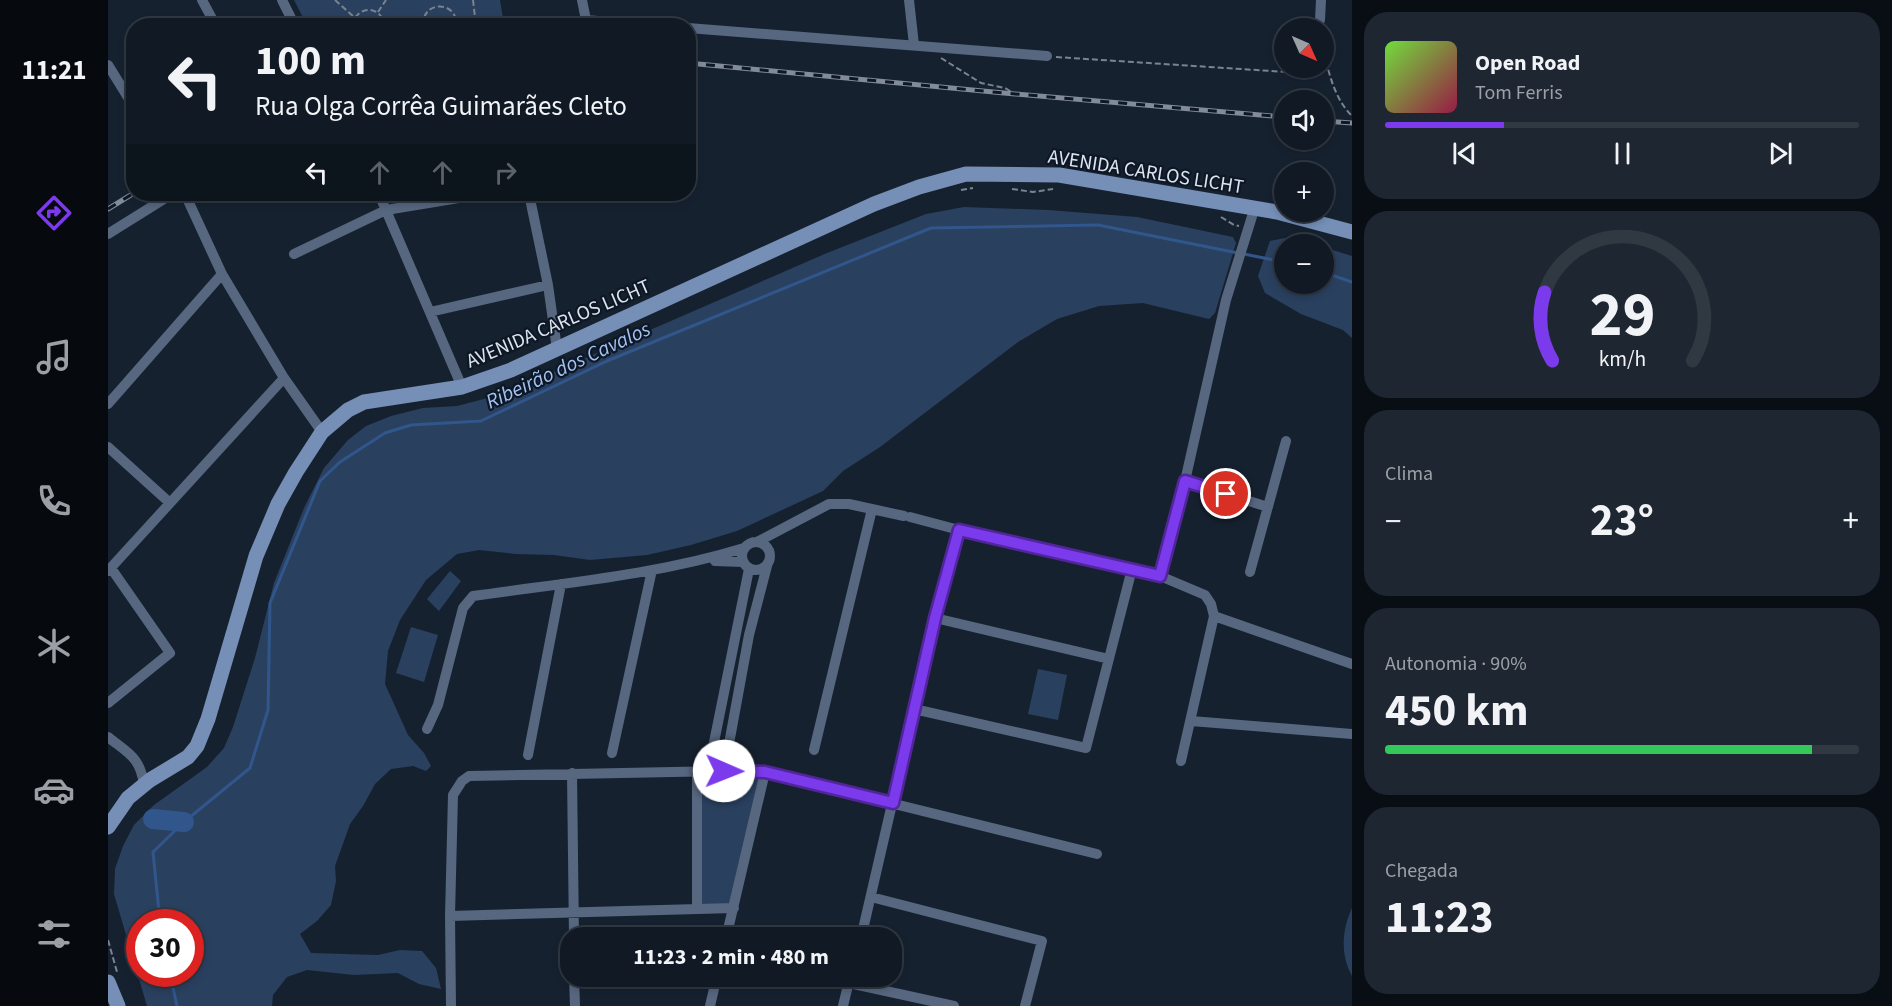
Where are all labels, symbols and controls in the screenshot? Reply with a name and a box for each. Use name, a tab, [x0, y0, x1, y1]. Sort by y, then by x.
north arrow	[1274, 18, 1334, 78]
map controls	[1274, 18, 1334, 294]
text: 100 m	[255, 31, 366, 91]
icon: left	[156, 42, 234, 120]
text: Open Road	[1475, 47, 1580, 79]
text: 11:21	[21, 51, 87, 90]
text: Tom Ferris	[1475, 79, 1563, 107]
text: Rua Olga Corrêa Guimarães Cleto	[255, 87, 627, 126]
button: sound	[1274, 90, 1334, 150]
icon: previous	[1448, 137, 1481, 170]
icon: pause	[1606, 137, 1639, 170]
icon: next	[1764, 137, 1797, 170]
street label: AVENIDA CARLOS LICHT	[1046, 143, 1246, 201]
icon: left	[300, 156, 333, 189]
icon: ahead	[363, 156, 396, 189]
icon: ahead	[426, 156, 459, 189]
icon: right	[489, 156, 522, 189]
button: +	[1274, 162, 1334, 222]
icon: directions	[33, 192, 75, 234]
button: −	[1274, 234, 1334, 294]
text: 29	[1589, 271, 1655, 360]
street label: AVENIDA CARLOS LICHT	[462, 272, 655, 375]
water label: Ribeirão dos Cavalos	[481, 314, 655, 416]
icon: music	[33, 336, 75, 378]
text: km/h	[1598, 345, 1646, 376]
text: Clima	[1385, 460, 1433, 488]
pin	[1200, 468, 1251, 519]
icon: arrive	[1209, 477, 1242, 510]
icon: phone	[33, 480, 75, 522]
text: 23°	[1590, 489, 1654, 553]
text: −	[1385, 498, 1401, 545]
text: +	[1843, 498, 1859, 545]
icon: climate	[33, 625, 75, 667]
text: Autonomia · 90%	[1385, 650, 1527, 678]
text: 450 km	[1385, 679, 1529, 743]
position arrow	[692, 739, 756, 803]
icon: car	[33, 769, 75, 811]
text: Chegada	[1385, 857, 1458, 885]
text: 11:23	[1385, 886, 1494, 950]
speed limit sign: 30	[126, 909, 204, 987]
icon: filters	[33, 913, 75, 955]
text: 11:23 · 2 min · 480 m	[633, 941, 829, 973]

